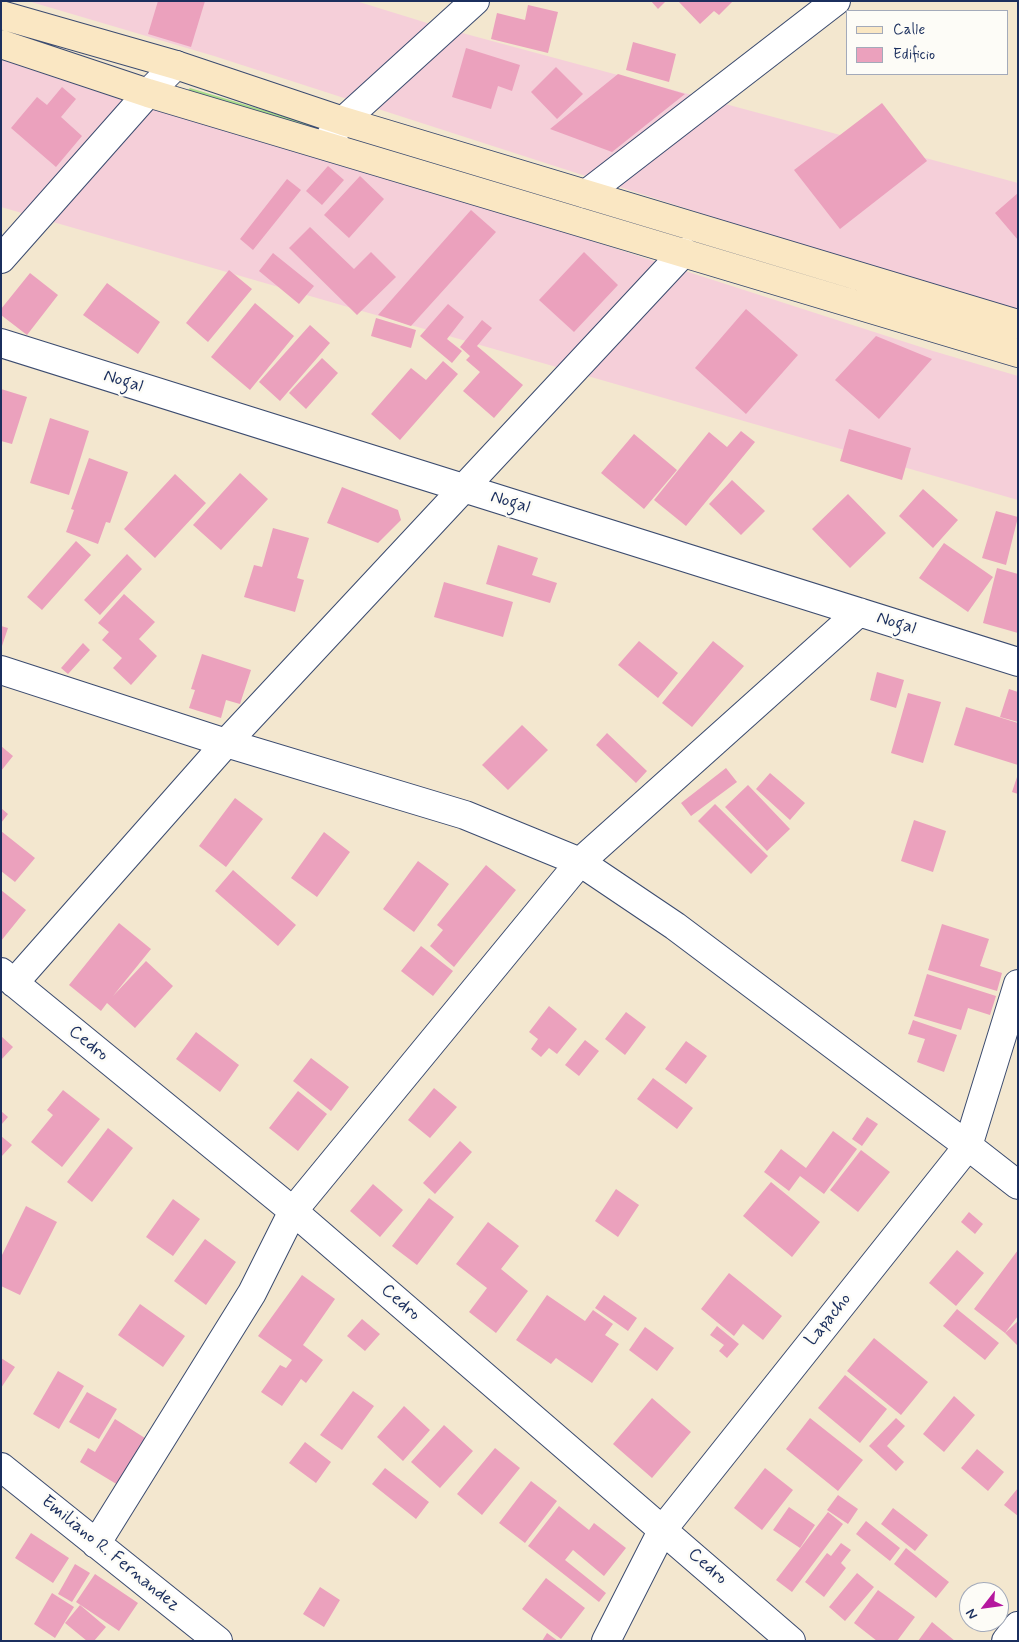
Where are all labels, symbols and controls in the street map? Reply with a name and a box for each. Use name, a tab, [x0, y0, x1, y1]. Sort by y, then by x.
legend	[846, 10, 1009, 75]
text: Calle	[893, 20, 925, 40]
text: Edificio	[893, 45, 935, 65]
street label: Nogal	[101, 366, 145, 398]
street label: Nogal	[488, 487, 532, 519]
street label: Nogal	[874, 608, 918, 640]
street label: Cedro	[64, 1021, 112, 1067]
street label: Cedro	[376, 1280, 424, 1326]
street label: Lapacho	[801, 1289, 857, 1351]
street label: Emiliano R. Fernandez	[36, 1491, 184, 1617]
street label: Cedro	[683, 1544, 731, 1590]
north arrow	[959, 1582, 1009, 1632]
text: N	[962, 1605, 982, 1623]

